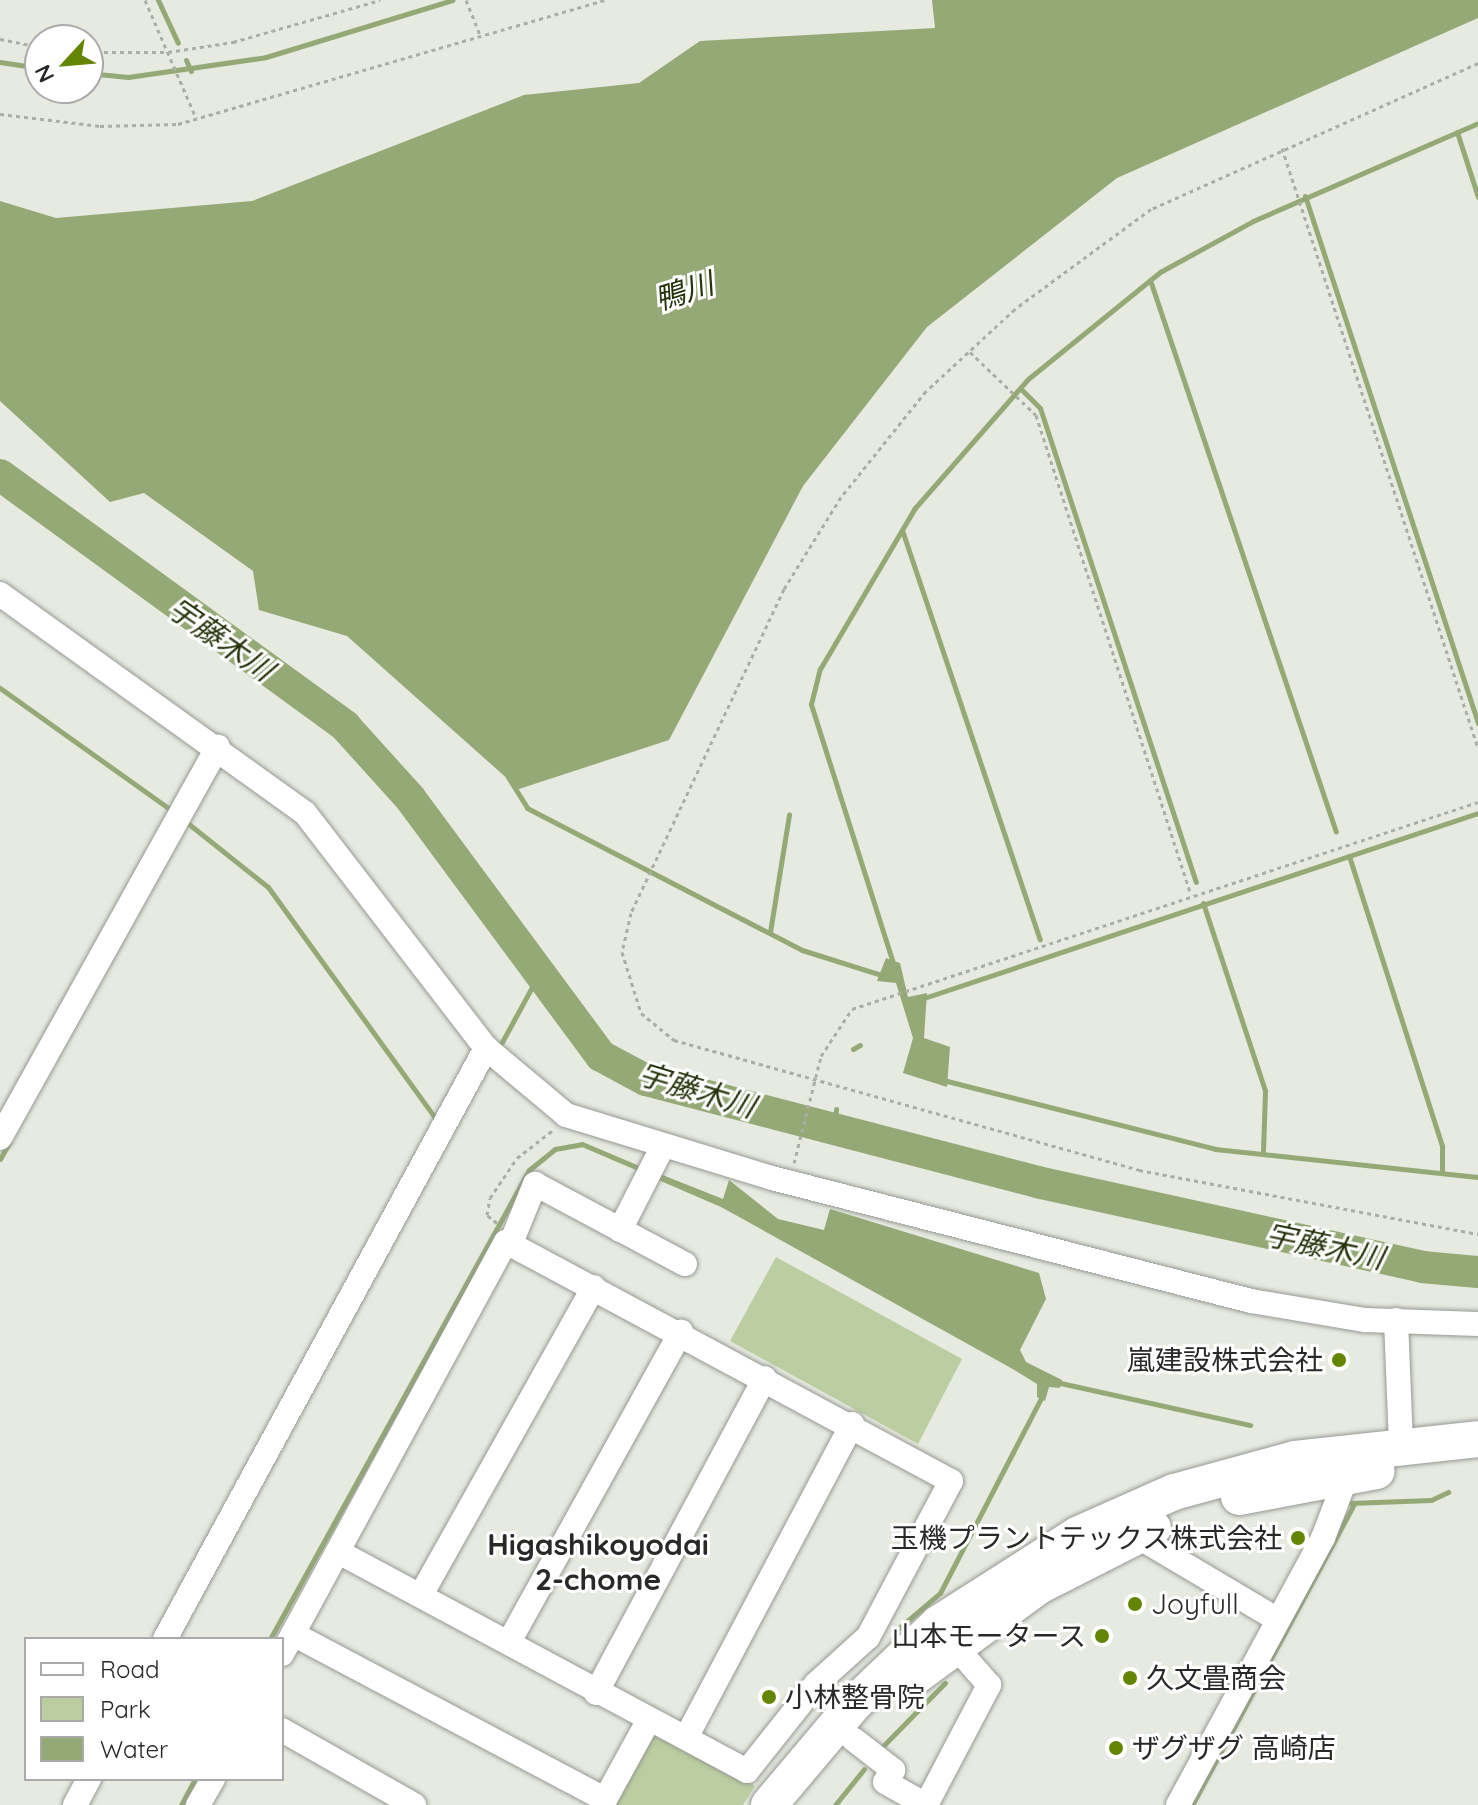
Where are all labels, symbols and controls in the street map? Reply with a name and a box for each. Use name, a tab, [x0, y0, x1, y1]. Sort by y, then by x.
north arrow	[24, 24, 104, 104]
text: N	[28, 60, 60, 87]
water label: 鴨川	[650, 265, 718, 317]
water label: 宇藤木川	[162, 590, 280, 688]
water label: 宇藤木川	[634, 1055, 760, 1125]
water label: 宇藤木川	[1263, 1216, 1387, 1276]
place label: 嵐建設株式会社	[1127, 1343, 1323, 1377]
marker: 嵐建設株式会社	[1330, 1351, 1348, 1369]
place label: 玉機プラントテックス株式会社	[890, 1521, 1282, 1555]
district label: Higashikoyodai 2-chome	[487, 1526, 709, 1596]
marker: 玉機プラントテックス株式会社	[1289, 1529, 1307, 1547]
place label: Joyfull	[1151, 1587, 1239, 1621]
marker: Joyfull	[1126, 1595, 1144, 1613]
place label: 山本モータース	[890, 1619, 1086, 1653]
marker: 山本モータース	[1093, 1627, 1111, 1645]
legend	[24, 1637, 284, 1781]
text: Road	[100, 1654, 160, 1684]
place label: 久文畳商会	[1146, 1661, 1286, 1695]
marker: 久文畳商会	[1121, 1669, 1139, 1687]
place label: 小林整骨院	[785, 1680, 925, 1714]
marker: 小林整骨院	[760, 1688, 778, 1706]
text: Park	[100, 1694, 151, 1724]
place label: ザグザグ 高崎店	[1132, 1731, 1336, 1765]
text: Water	[100, 1734, 168, 1764]
marker: ザグザグ 高崎店	[1107, 1739, 1125, 1757]

